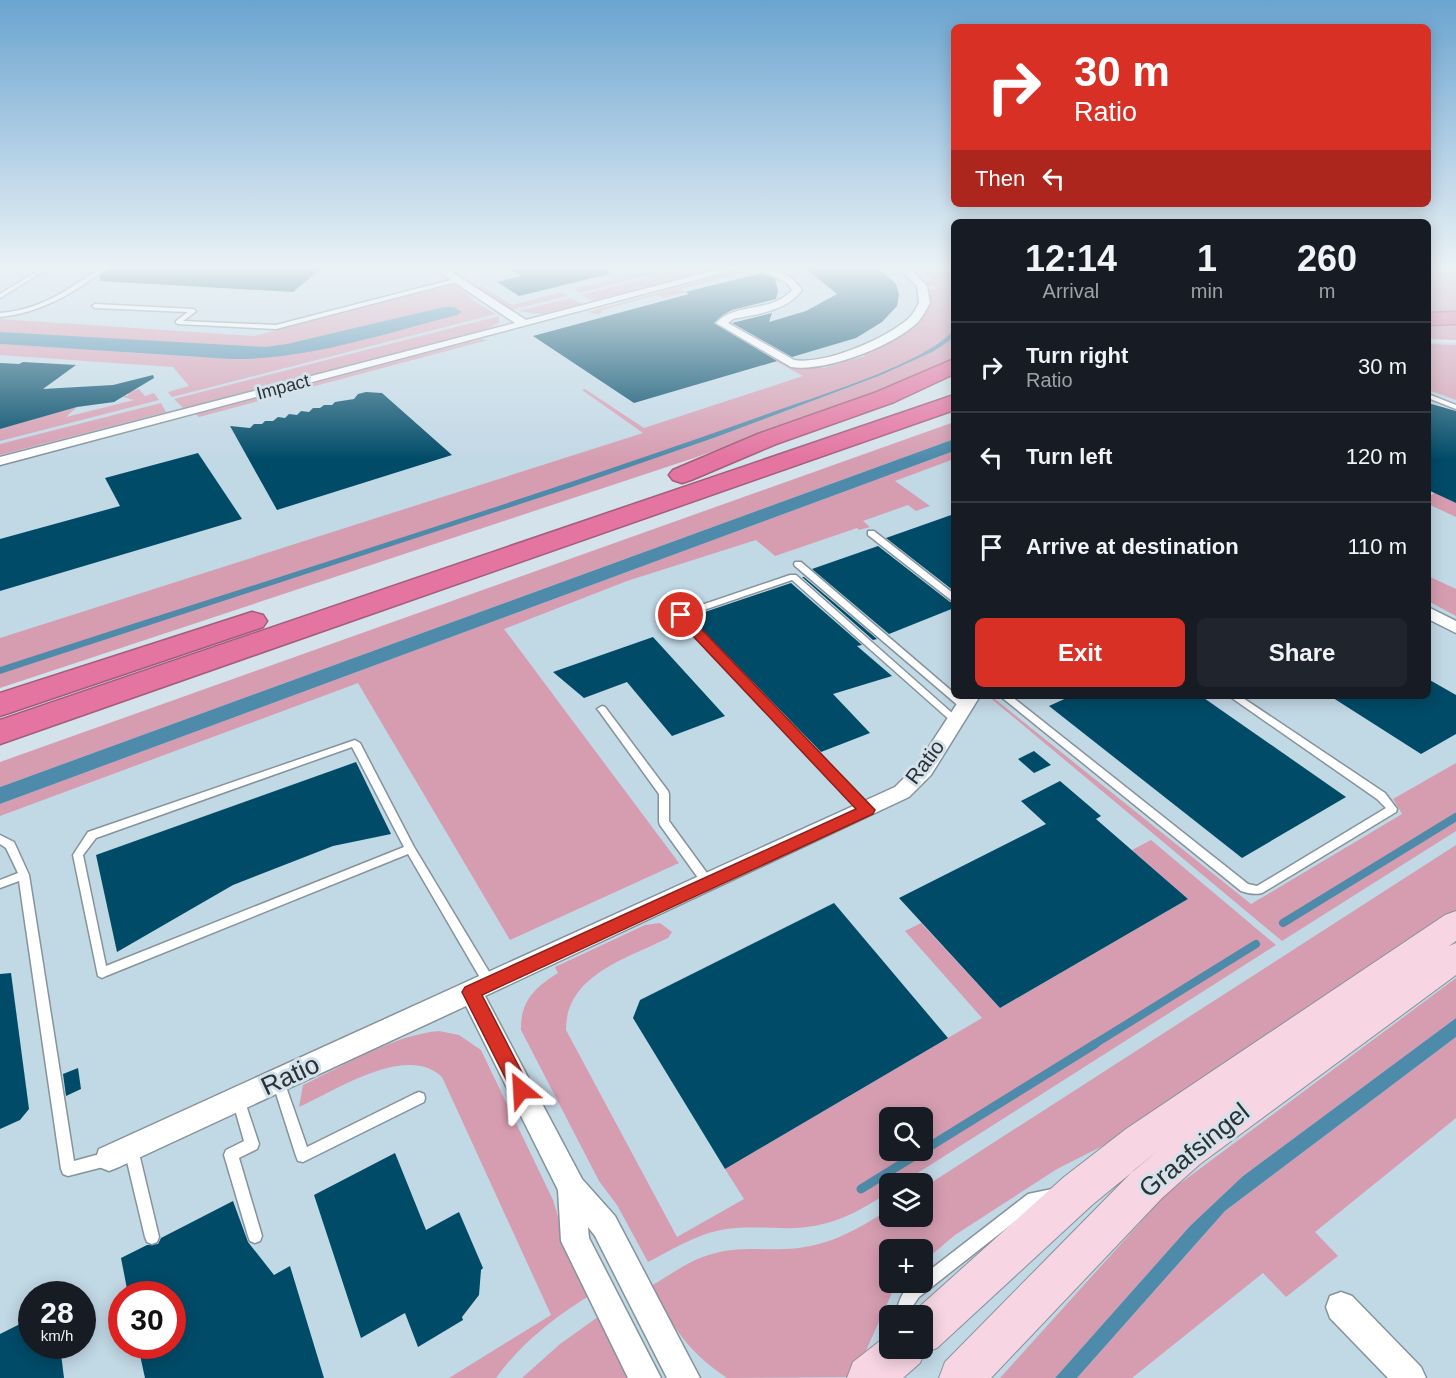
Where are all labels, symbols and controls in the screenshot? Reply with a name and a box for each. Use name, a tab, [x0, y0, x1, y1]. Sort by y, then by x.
icon: right	[975, 48, 1053, 126]
text: 30 m	[1074, 48, 1170, 95]
text: Ratio	[1074, 97, 1137, 127]
icon: left	[1037, 162, 1070, 195]
text: Then	[975, 166, 1025, 191]
text: 12:14	[1025, 238, 1117, 279]
text: 1	[1197, 238, 1217, 279]
text: 260	[1297, 238, 1357, 279]
text: Arrival	[1043, 280, 1099, 302]
text: min	[1191, 280, 1223, 302]
text: m	[1319, 280, 1335, 302]
text: Turn right	[1026, 343, 1128, 368]
icon: right	[975, 351, 1008, 384]
text: 30 m	[1358, 354, 1407, 379]
text: Ratio	[1026, 369, 1073, 391]
street label: Impact	[254, 370, 312, 404]
icon: left	[975, 441, 1008, 474]
text: Turn left	[1026, 444, 1112, 469]
text: 120 m	[1346, 444, 1407, 469]
icon: arrive	[975, 531, 1008, 564]
text: Arrive at destination	[1026, 534, 1239, 559]
text: 110 m	[1347, 534, 1407, 559]
pin	[655, 589, 706, 640]
icon: arrive	[664, 598, 697, 631]
button: Exit	[975, 618, 1185, 687]
button: Share	[1197, 618, 1407, 687]
street label: Ratio	[901, 735, 949, 788]
street label: Ratio	[256, 1049, 324, 1101]
position arrow	[489, 1058, 553, 1122]
street label: Graafsingel	[1133, 1097, 1255, 1203]
map controls	[879, 1107, 933, 1359]
button: search	[879, 1107, 933, 1161]
button: layers	[879, 1173, 933, 1227]
button: +	[879, 1239, 933, 1293]
speed limit sign: 30	[108, 1281, 186, 1359]
text: 28	[40, 1296, 74, 1329]
button: −	[879, 1305, 933, 1359]
text: km/h	[41, 1327, 73, 1344]

